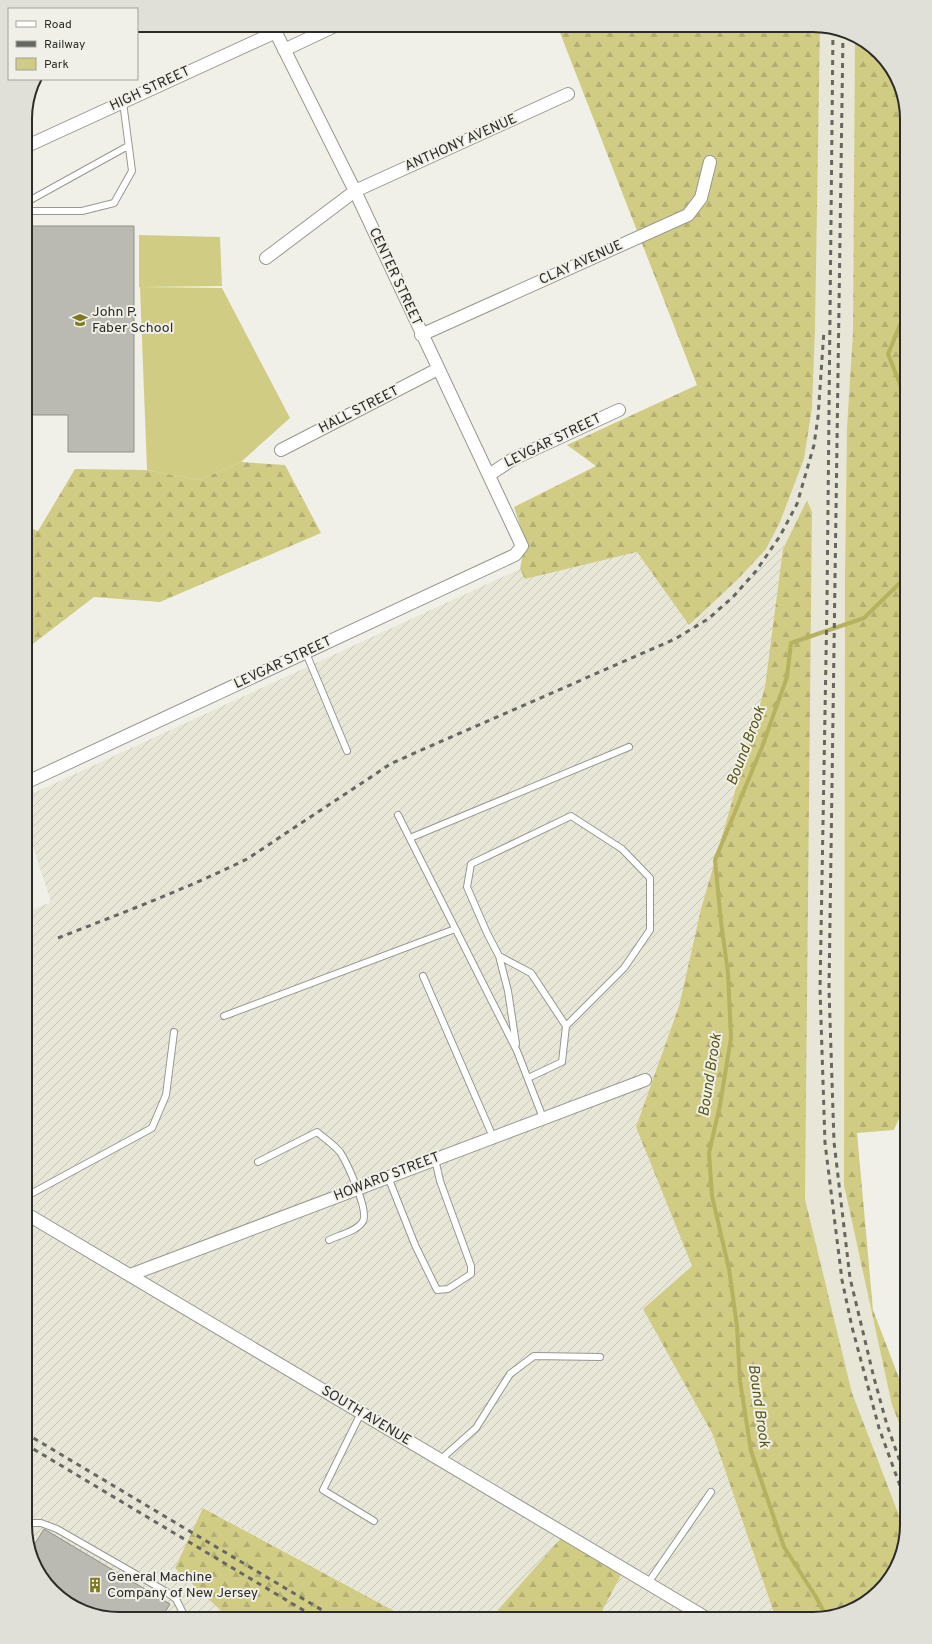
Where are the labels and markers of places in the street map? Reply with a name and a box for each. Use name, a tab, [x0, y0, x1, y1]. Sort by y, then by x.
place label: John P. Faber School	[92, 304, 173, 337]
school or university icon: John P. Faber School	[71, 311, 89, 329]
place label: General Machine Company of New Jersey	[107, 1569, 258, 1602]
building icon: General Machine Company of New Jersey	[86, 1576, 104, 1594]

